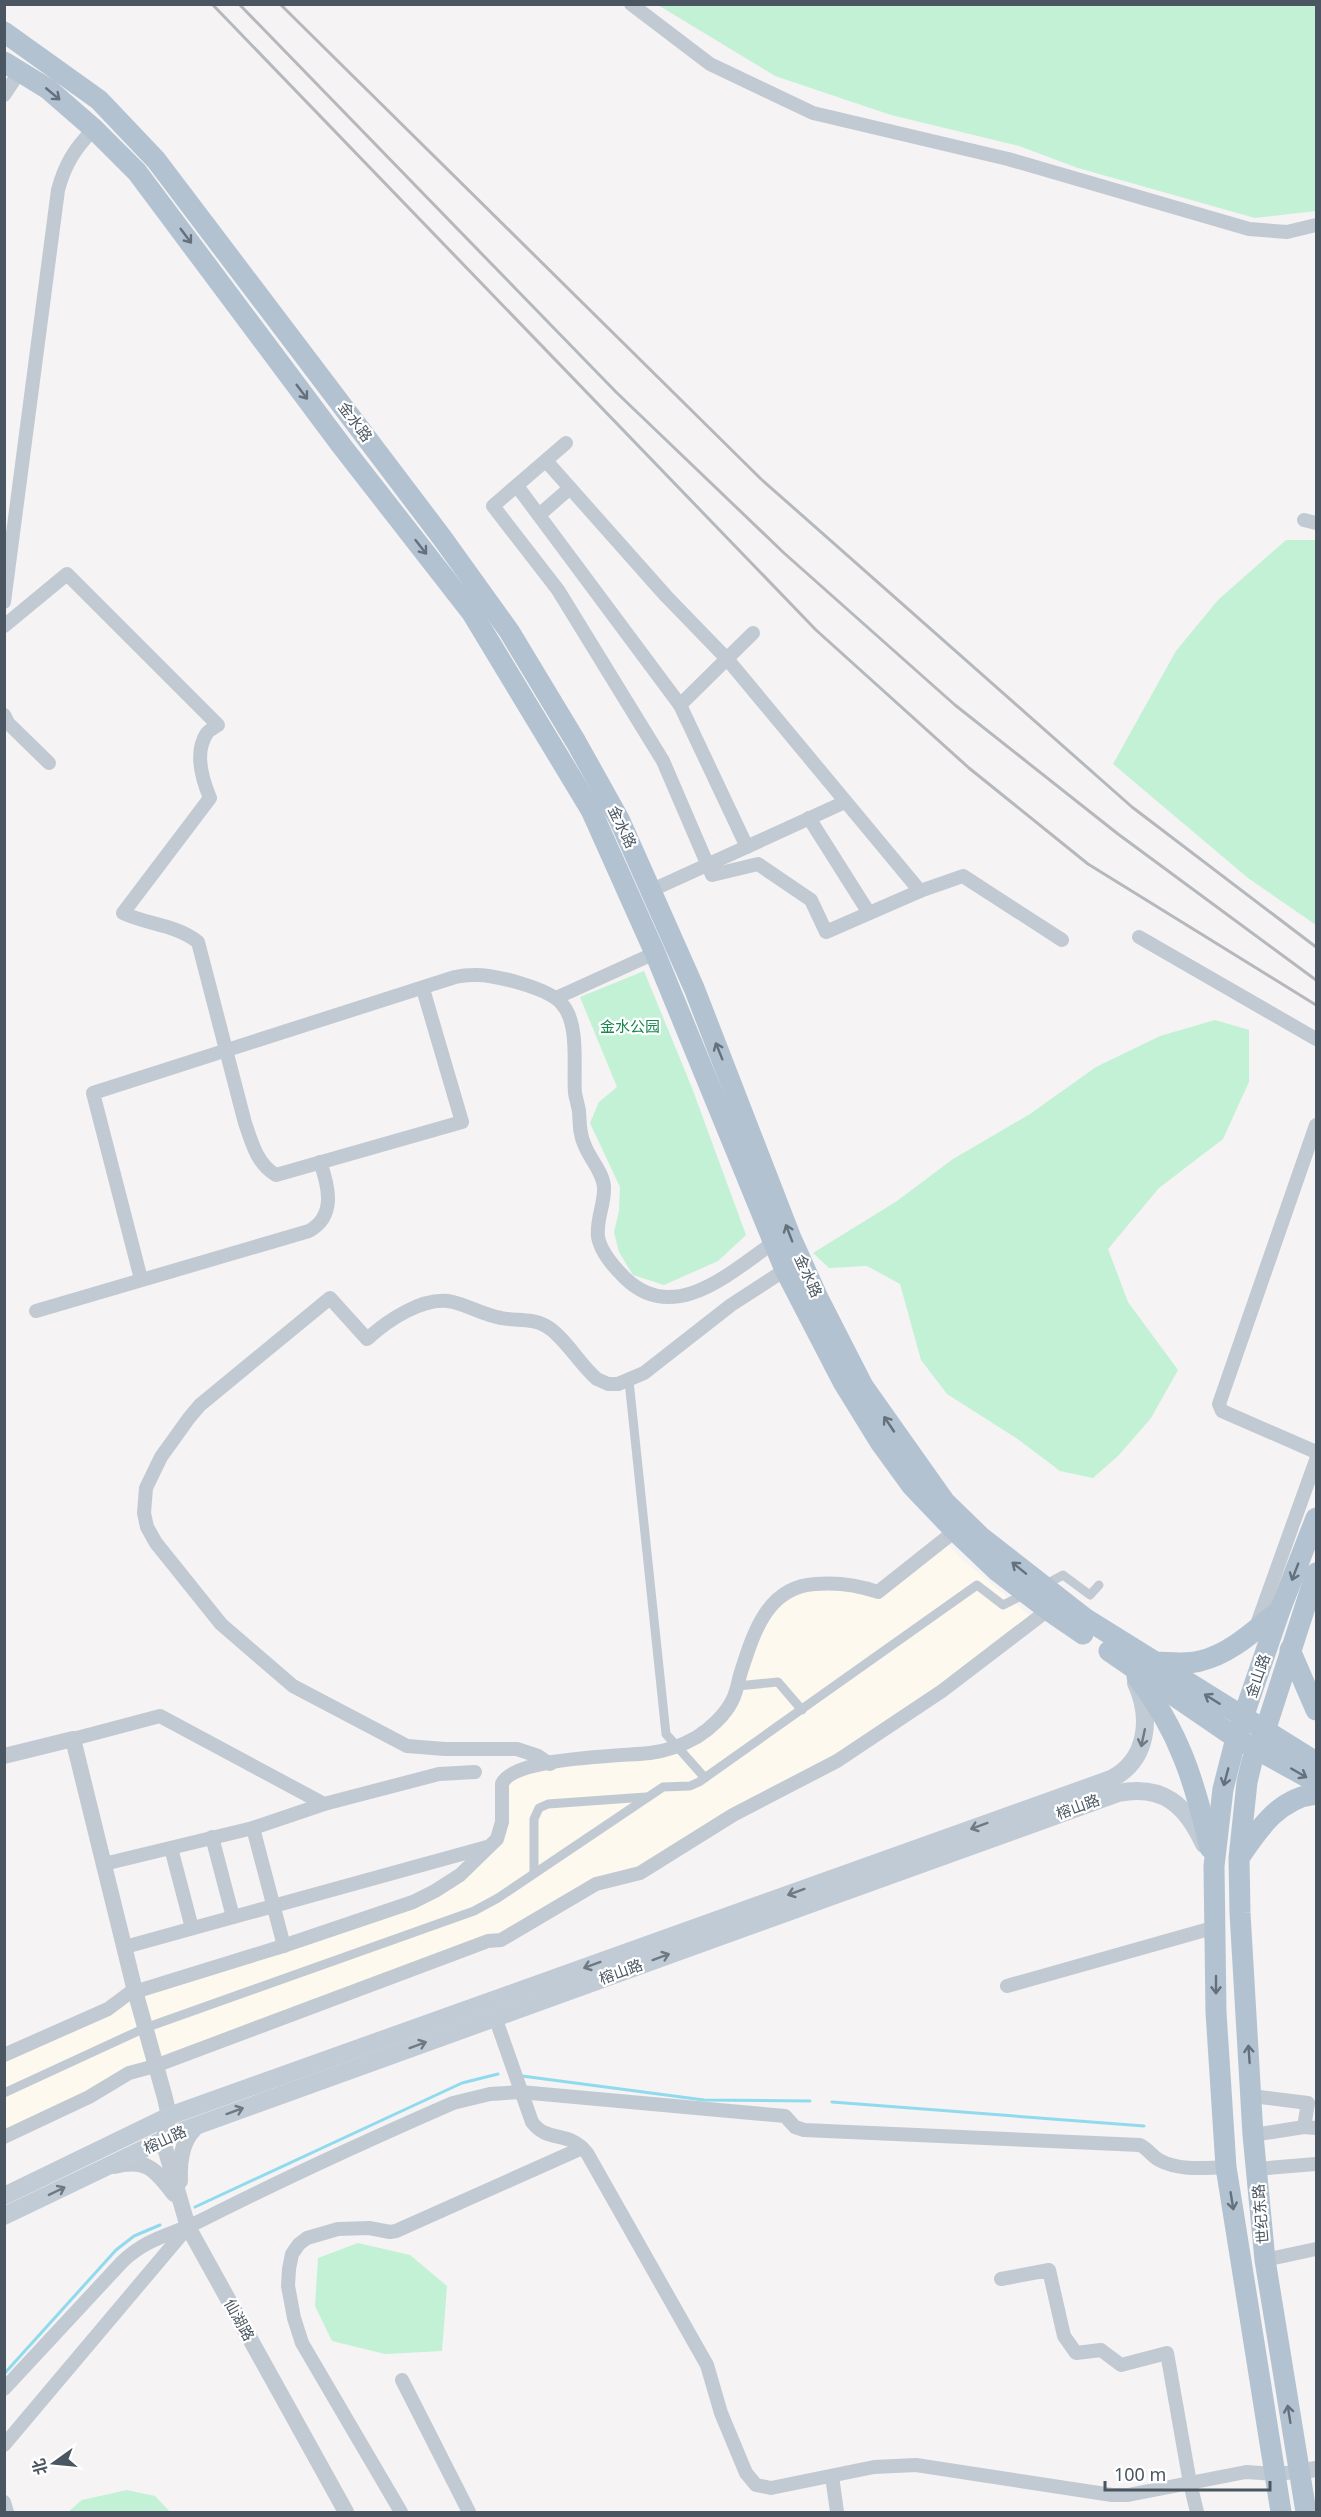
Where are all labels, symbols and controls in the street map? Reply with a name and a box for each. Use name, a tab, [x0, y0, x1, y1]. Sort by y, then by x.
one-way arrow	[45, 88, 61, 101]
one-way arrow	[179, 228, 192, 244]
one-way arrow	[296, 384, 309, 400]
street label: 金水路	[334, 397, 377, 445]
one-way arrow	[414, 539, 427, 555]
street label: 金水路	[604, 802, 642, 851]
park label: 金水公园	[600, 1016, 660, 1036]
one-way arrow	[713, 1042, 724, 1061]
one-way arrow	[783, 1224, 794, 1242]
street label: 金水路	[791, 1251, 827, 1300]
one-way arrow	[882, 1416, 894, 1433]
one-way arrow	[1011, 1561, 1027, 1574]
one-way arrow	[1289, 1563, 1300, 1581]
street label: 金山路	[1240, 1651, 1274, 1700]
one-way arrow	[1204, 1693, 1221, 1705]
one-way arrow	[1137, 1727, 1148, 1747]
one-way arrow	[1220, 1767, 1231, 1786]
one-way arrow	[1290, 1767, 1307, 1779]
street label: 榕山路	[1053, 1789, 1102, 1823]
one-way arrow	[970, 1822, 989, 1833]
one-way arrow	[787, 1888, 806, 1899]
one-way arrow	[651, 1951, 670, 1962]
street label: 榕山路	[596, 1954, 645, 1988]
one-way arrow	[583, 1960, 602, 1971]
one-way arrow	[1210, 1975, 1222, 1995]
one-way arrow	[408, 2038, 427, 2049]
one-way arrow	[1243, 2044, 1254, 2064]
one-way arrow	[225, 2105, 244, 2116]
street label: 榕山路	[140, 2121, 189, 2158]
street label: 世纪东路	[1247, 2183, 1273, 2245]
one-way arrow	[48, 2184, 66, 2196]
one-way arrow	[1226, 2190, 1237, 2210]
street label: 仙湖路	[220, 2295, 260, 2344]
one-way arrow	[1284, 2405, 1295, 2424]
north arrow	[24, 2433, 84, 2493]
scale bar	[1105, 2454, 1270, 2492]
text: 北	[27, 2456, 52, 2477]
text: 100 m	[1114, 2462, 1166, 2486]

